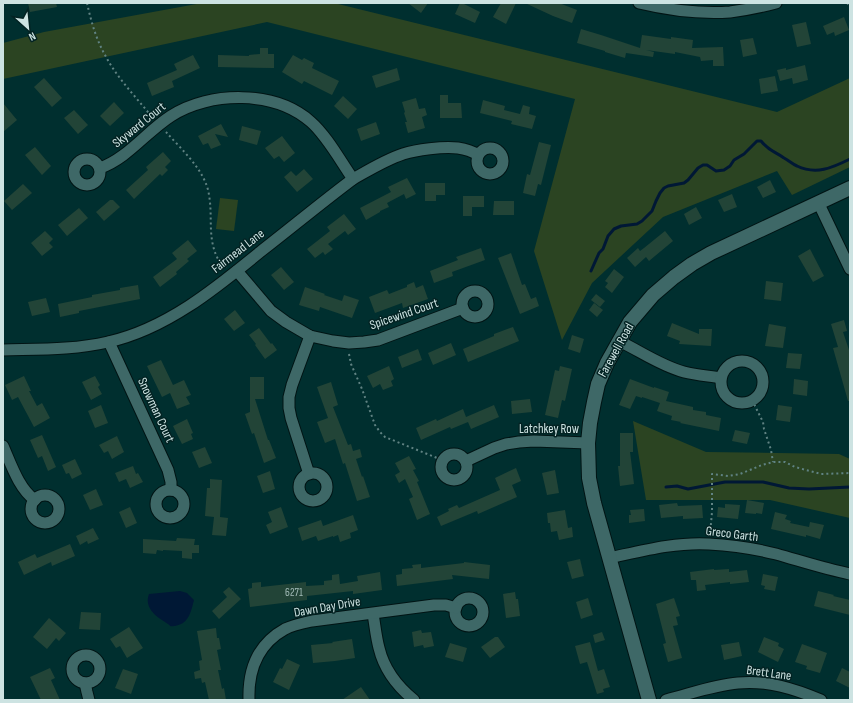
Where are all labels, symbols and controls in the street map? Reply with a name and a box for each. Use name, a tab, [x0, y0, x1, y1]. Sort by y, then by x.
north arrow	[8, 8, 48, 48]
text: N	[27, 29, 38, 44]
street label: Skyward Court	[109, 99, 169, 151]
street label: Fairmead Lane	[208, 225, 268, 277]
street label: Spicewind Court	[368, 295, 440, 333]
street label: Farewell Road	[595, 320, 637, 380]
street label: Snowman Court	[134, 375, 178, 445]
street label: Latchkey Row	[519, 421, 580, 437]
street label: Greco Garth	[705, 523, 759, 545]
house number: 6271	[285, 586, 303, 599]
street label: Dawn Day Drive	[293, 593, 361, 621]
street label: Brett Lane	[746, 662, 792, 684]

